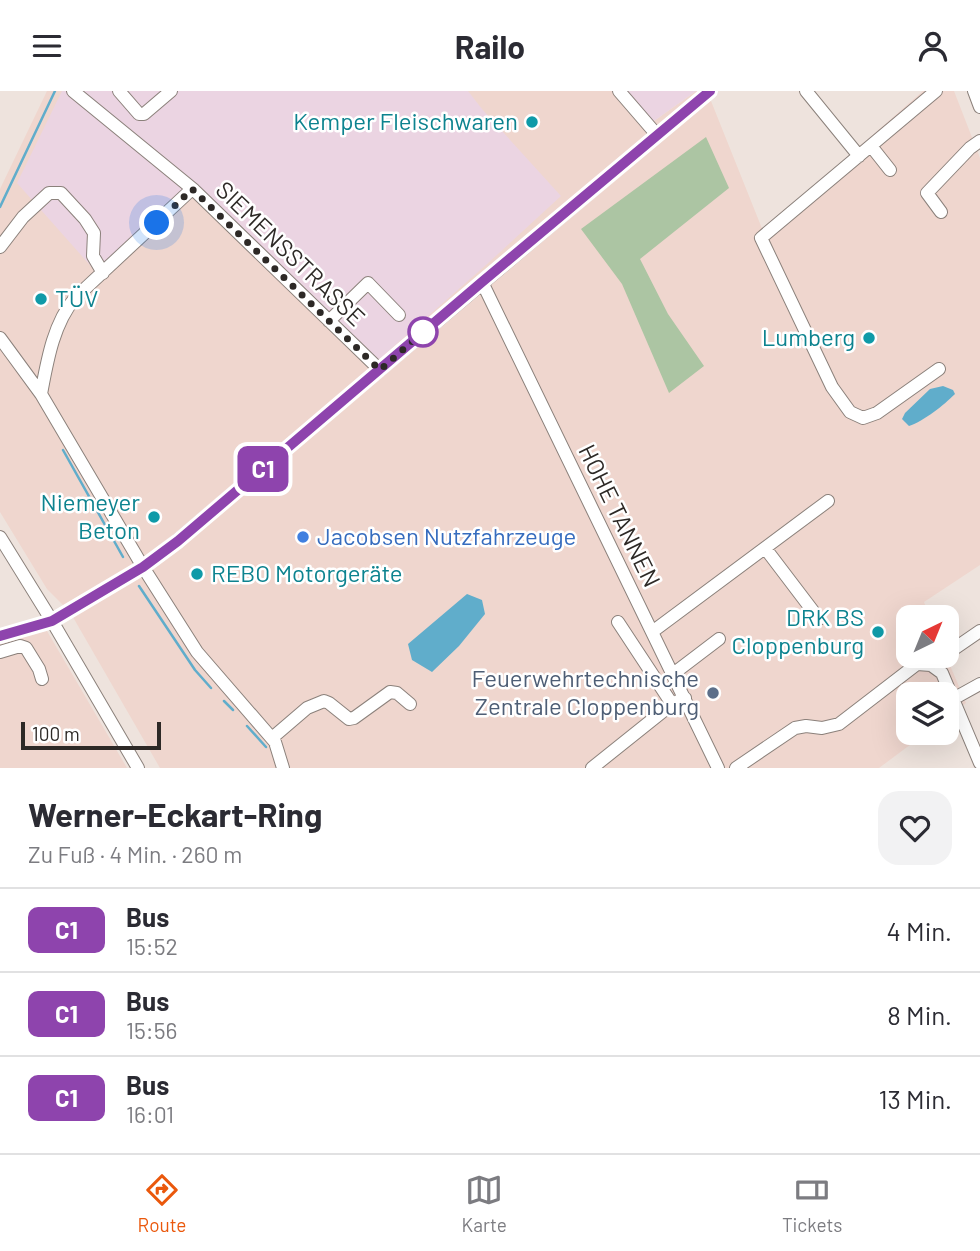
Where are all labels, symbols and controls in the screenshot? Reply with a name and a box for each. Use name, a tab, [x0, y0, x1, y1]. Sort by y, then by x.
icon: menu	[28, 27, 66, 65]
text: Railo	[455, 27, 525, 65]
icon: person	[914, 27, 952, 65]
place label: Kemper Fleischwaren	[293, 106, 518, 135]
marker: Kemper Fleischwaren	[524, 114, 540, 130]
street label: SIEMENSSTRASSE	[211, 175, 371, 331]
your location	[139, 205, 174, 240]
place label: TÜV	[55, 283, 98, 312]
marker: TÜV	[33, 291, 49, 307]
unlabelled marker	[408, 317, 438, 347]
place label: Lumberg	[762, 322, 855, 351]
marker: Lumberg	[861, 330, 877, 346]
street label: HOHE TANNEN	[573, 439, 667, 591]
line badge: C1	[232, 446, 294, 492]
text: C1	[251, 454, 275, 483]
place label: Niemeyer Beton	[41, 487, 140, 544]
marker: Niemeyer Beton	[146, 509, 162, 525]
place label: Jacobsen Nutzfahrzeuge	[317, 521, 576, 550]
marker: Jacobsen Nutzfahrzeuge	[295, 529, 311, 545]
place label: REBO Motorgeräte	[211, 558, 403, 587]
marker: REBO Motorgeräte	[189, 566, 205, 582]
place label: DRK BS Cloppenburg	[732, 602, 864, 659]
north arrow	[896, 605, 959, 669]
map controls	[896, 605, 959, 745]
marker: DRK BS Cloppenburg	[870, 624, 886, 640]
place label: Feuerwehrtechnische Zentrale Cloppenburg	[472, 663, 699, 720]
button: layers	[896, 682, 959, 745]
marker: Feuerwehrtechnische Zentrale Cloppenburg	[705, 685, 721, 701]
scale bar	[21, 719, 161, 751]
text: 100 m	[32, 722, 80, 745]
button: heart	[878, 791, 952, 865]
text: Werner-Eckart-Ring	[28, 794, 322, 834]
text: Zu Fuß · 4 Min. · 260 m	[28, 840, 242, 868]
text: Bus	[126, 901, 169, 932]
text: C1	[55, 915, 78, 944]
text: 4 Min.	[887, 915, 952, 946]
text: 15:52	[126, 932, 178, 960]
text: Bus	[126, 985, 169, 1016]
text: C1	[55, 999, 78, 1028]
text: 8 Min.	[887, 999, 952, 1030]
text: 15:56	[126, 1016, 177, 1044]
text: Bus	[126, 1069, 169, 1100]
text: C1	[55, 1083, 78, 1112]
text: 13 Min.	[878, 1083, 952, 1114]
text: 16:01	[126, 1100, 174, 1128]
tab: Route	[138, 1171, 186, 1236]
tab: Karte	[462, 1171, 507, 1236]
tab: Tickets	[782, 1171, 842, 1236]

